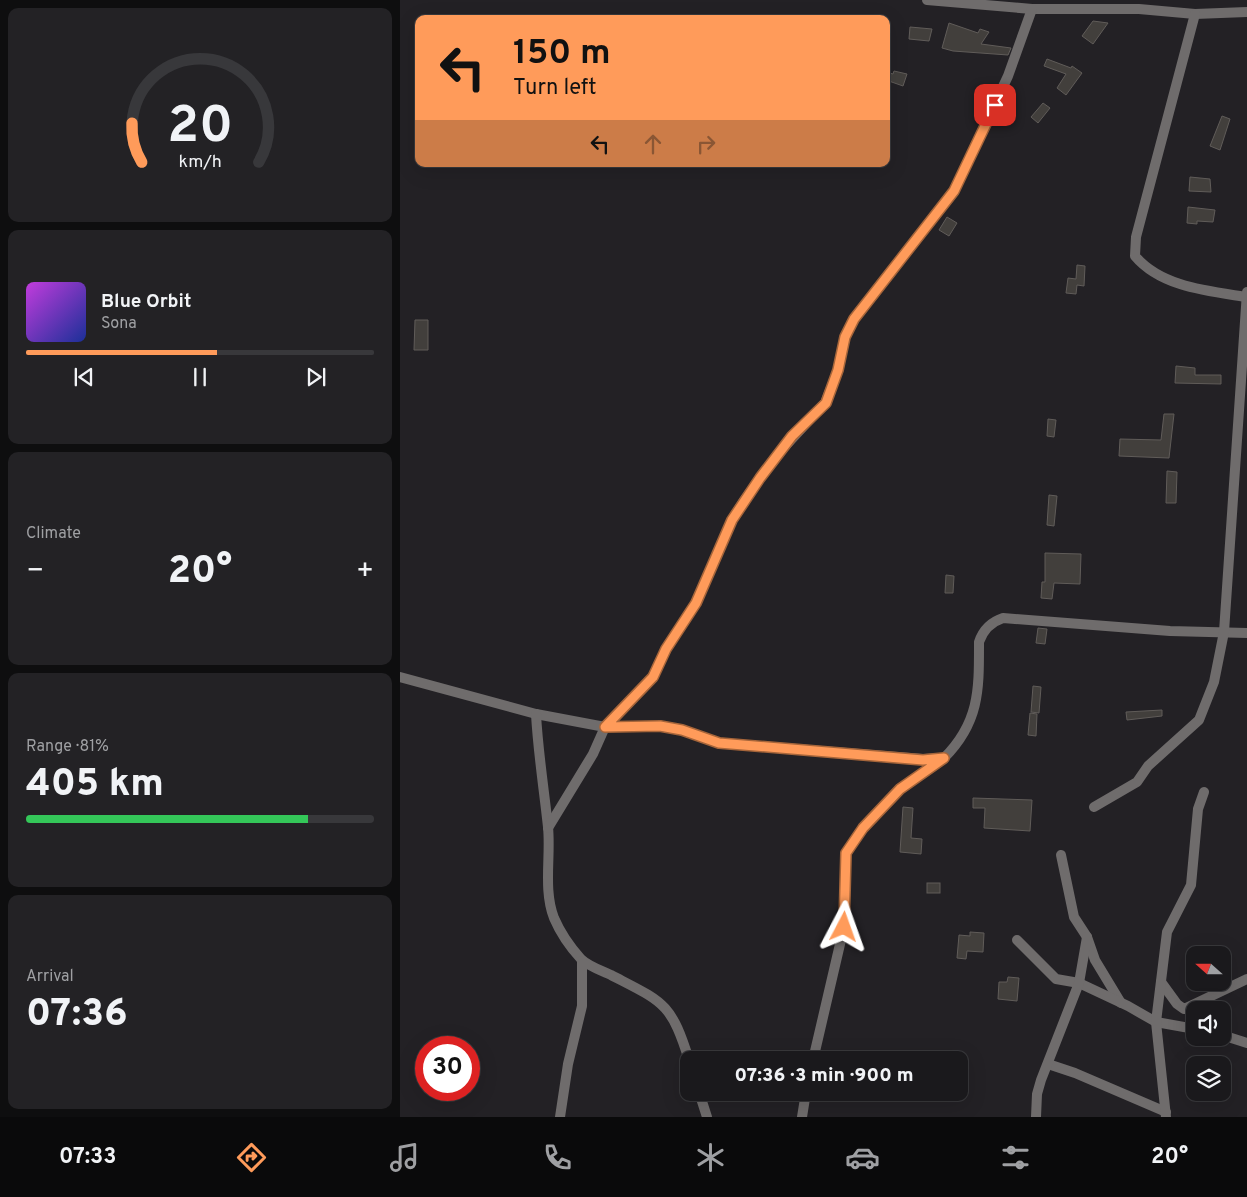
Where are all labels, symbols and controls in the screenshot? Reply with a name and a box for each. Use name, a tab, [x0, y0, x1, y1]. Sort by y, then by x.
text: 150 m	[513, 32, 611, 76]
icon: left	[430, 35, 495, 100]
text: Turn left	[513, 75, 596, 102]
pin	[974, 84, 1016, 126]
icon: arrive	[981, 91, 1009, 119]
text: 20	[167, 95, 233, 161]
icon: left	[586, 130, 614, 158]
icon: ahead	[639, 130, 667, 158]
icon: right	[692, 130, 720, 158]
text: km/h	[178, 151, 222, 174]
text: Blue Orbit	[101, 290, 191, 314]
text: Sona	[101, 314, 137, 334]
icon: previous	[70, 363, 98, 391]
icon: pause	[186, 363, 214, 391]
icon: next	[302, 363, 330, 391]
text: Climate	[26, 524, 81, 544]
text: 20°	[168, 548, 232, 597]
text: −	[26, 554, 44, 590]
text: +	[356, 554, 374, 590]
text: Range · 81%	[26, 737, 109, 757]
text: 405 km	[26, 761, 164, 810]
position arrow	[817, 900, 869, 952]
north arrow	[1186, 946, 1231, 991]
map controls	[1186, 946, 1231, 1101]
text: Arrival	[26, 967, 74, 987]
text: 07:36	[26, 991, 128, 1040]
button: sound	[1186, 1001, 1231, 1046]
speed limit sign: 30	[415, 1036, 480, 1101]
button: layers	[1186, 1056, 1231, 1101]
text: 07:36 · 3 min · 900 m	[734, 1064, 914, 1088]
icon: directions	[234, 1140, 269, 1175]
icon: music	[387, 1140, 422, 1175]
icon: phone	[540, 1140, 575, 1175]
icon: climate	[693, 1140, 728, 1175]
icon: car	[845, 1140, 880, 1175]
icon: filters	[998, 1140, 1033, 1175]
text: 07:33	[59, 1144, 117, 1171]
text: 20°	[1151, 1144, 1188, 1171]

